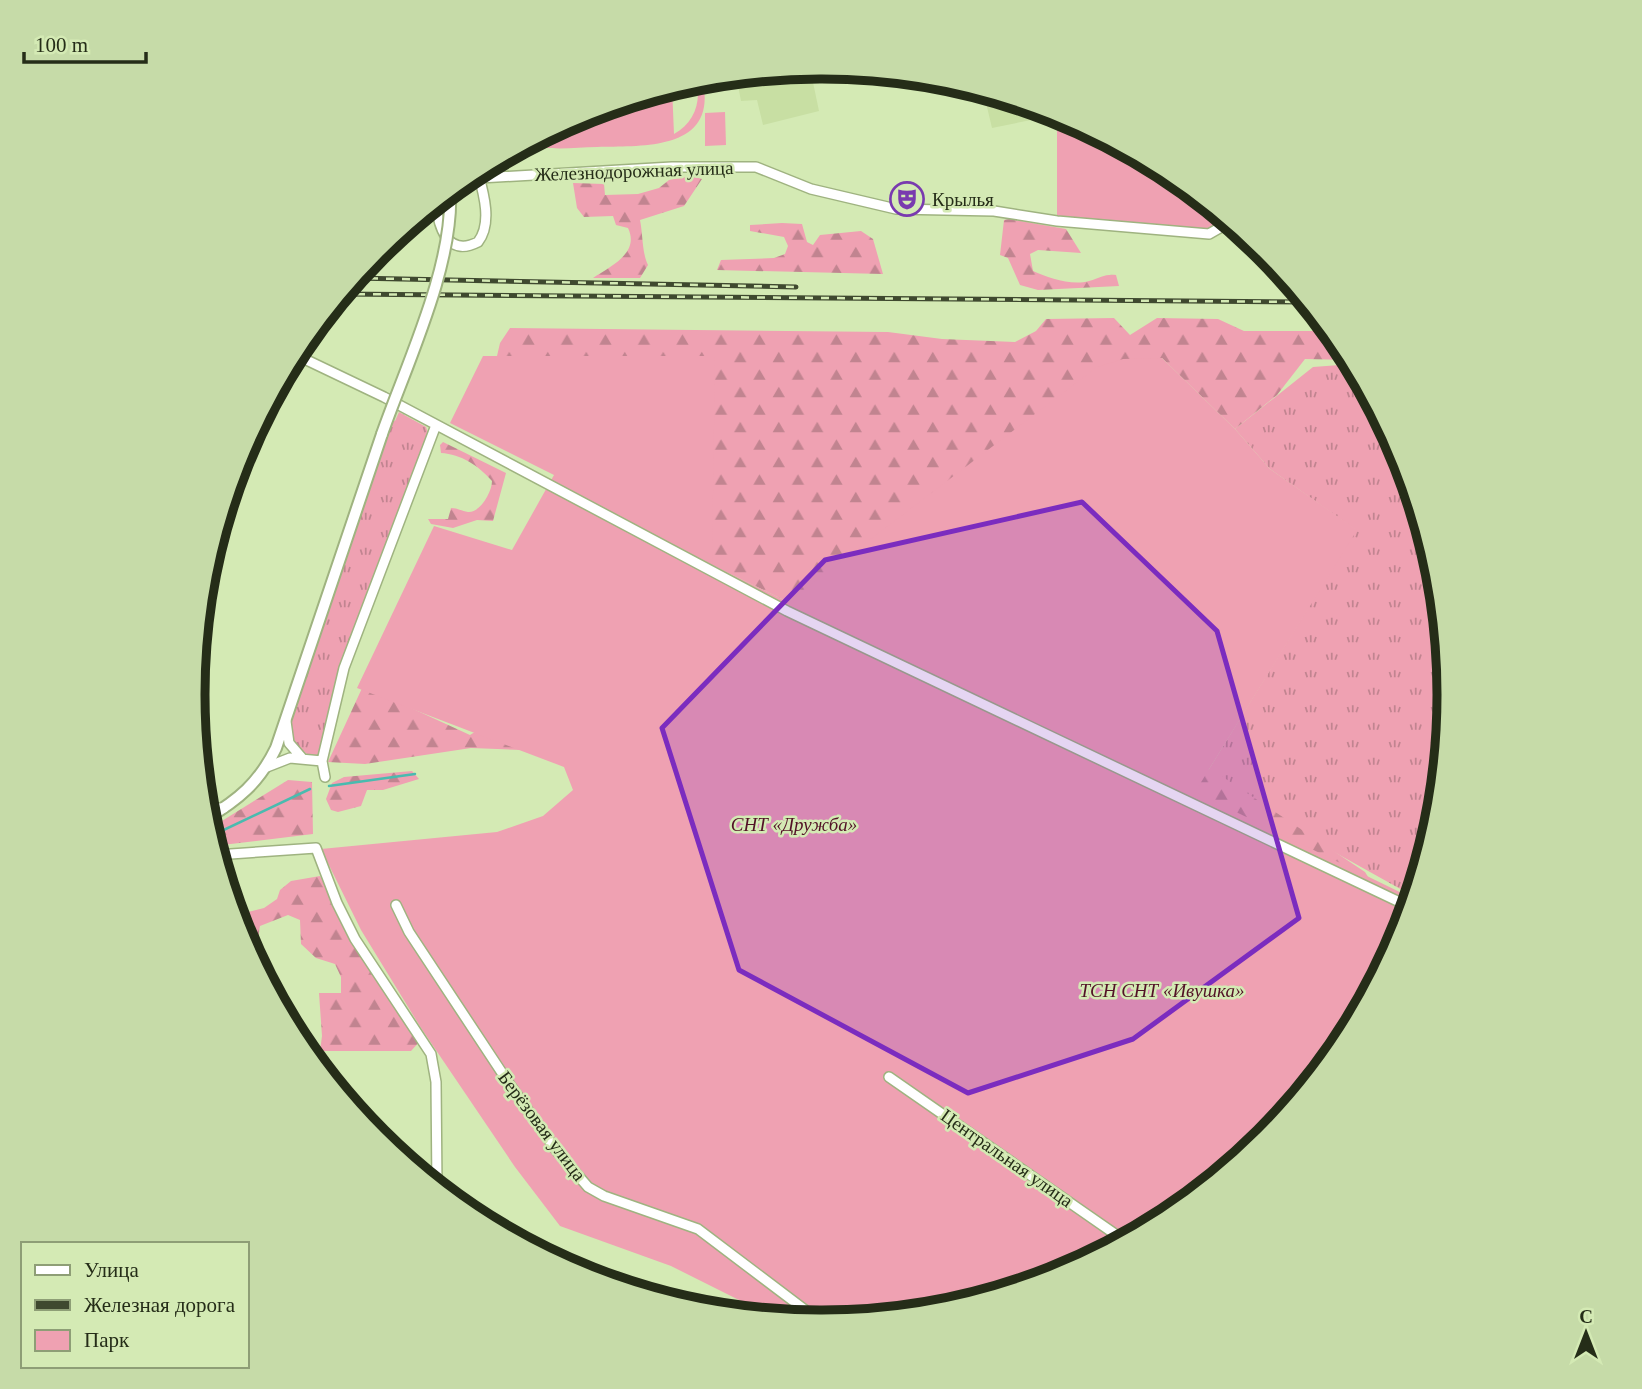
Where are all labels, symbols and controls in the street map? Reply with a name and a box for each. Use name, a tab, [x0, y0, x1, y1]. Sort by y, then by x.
scale bar	[24, 21, 147, 65]
text: 100 m	[35, 33, 88, 57]
street label: Железнодорожная улица	[534, 157, 734, 185]
theatre icon: Крылья	[888, 180, 926, 218]
place label: Крылья	[932, 189, 994, 210]
park label: СНТ «Дружба»	[731, 814, 857, 835]
park label: ТСН СНТ «Ивушка»	[1079, 980, 1245, 1001]
street label: Берёзовая улица	[494, 1067, 590, 1185]
street label: Центральная улица	[937, 1105, 1077, 1212]
legend	[21, 1242, 248, 1368]
text: Улица	[84, 1258, 139, 1282]
text: Железная дорога	[84, 1293, 236, 1317]
north arrow	[1551, 1298, 1621, 1368]
text: С	[1579, 1306, 1593, 1327]
text: Парк	[84, 1328, 130, 1352]

